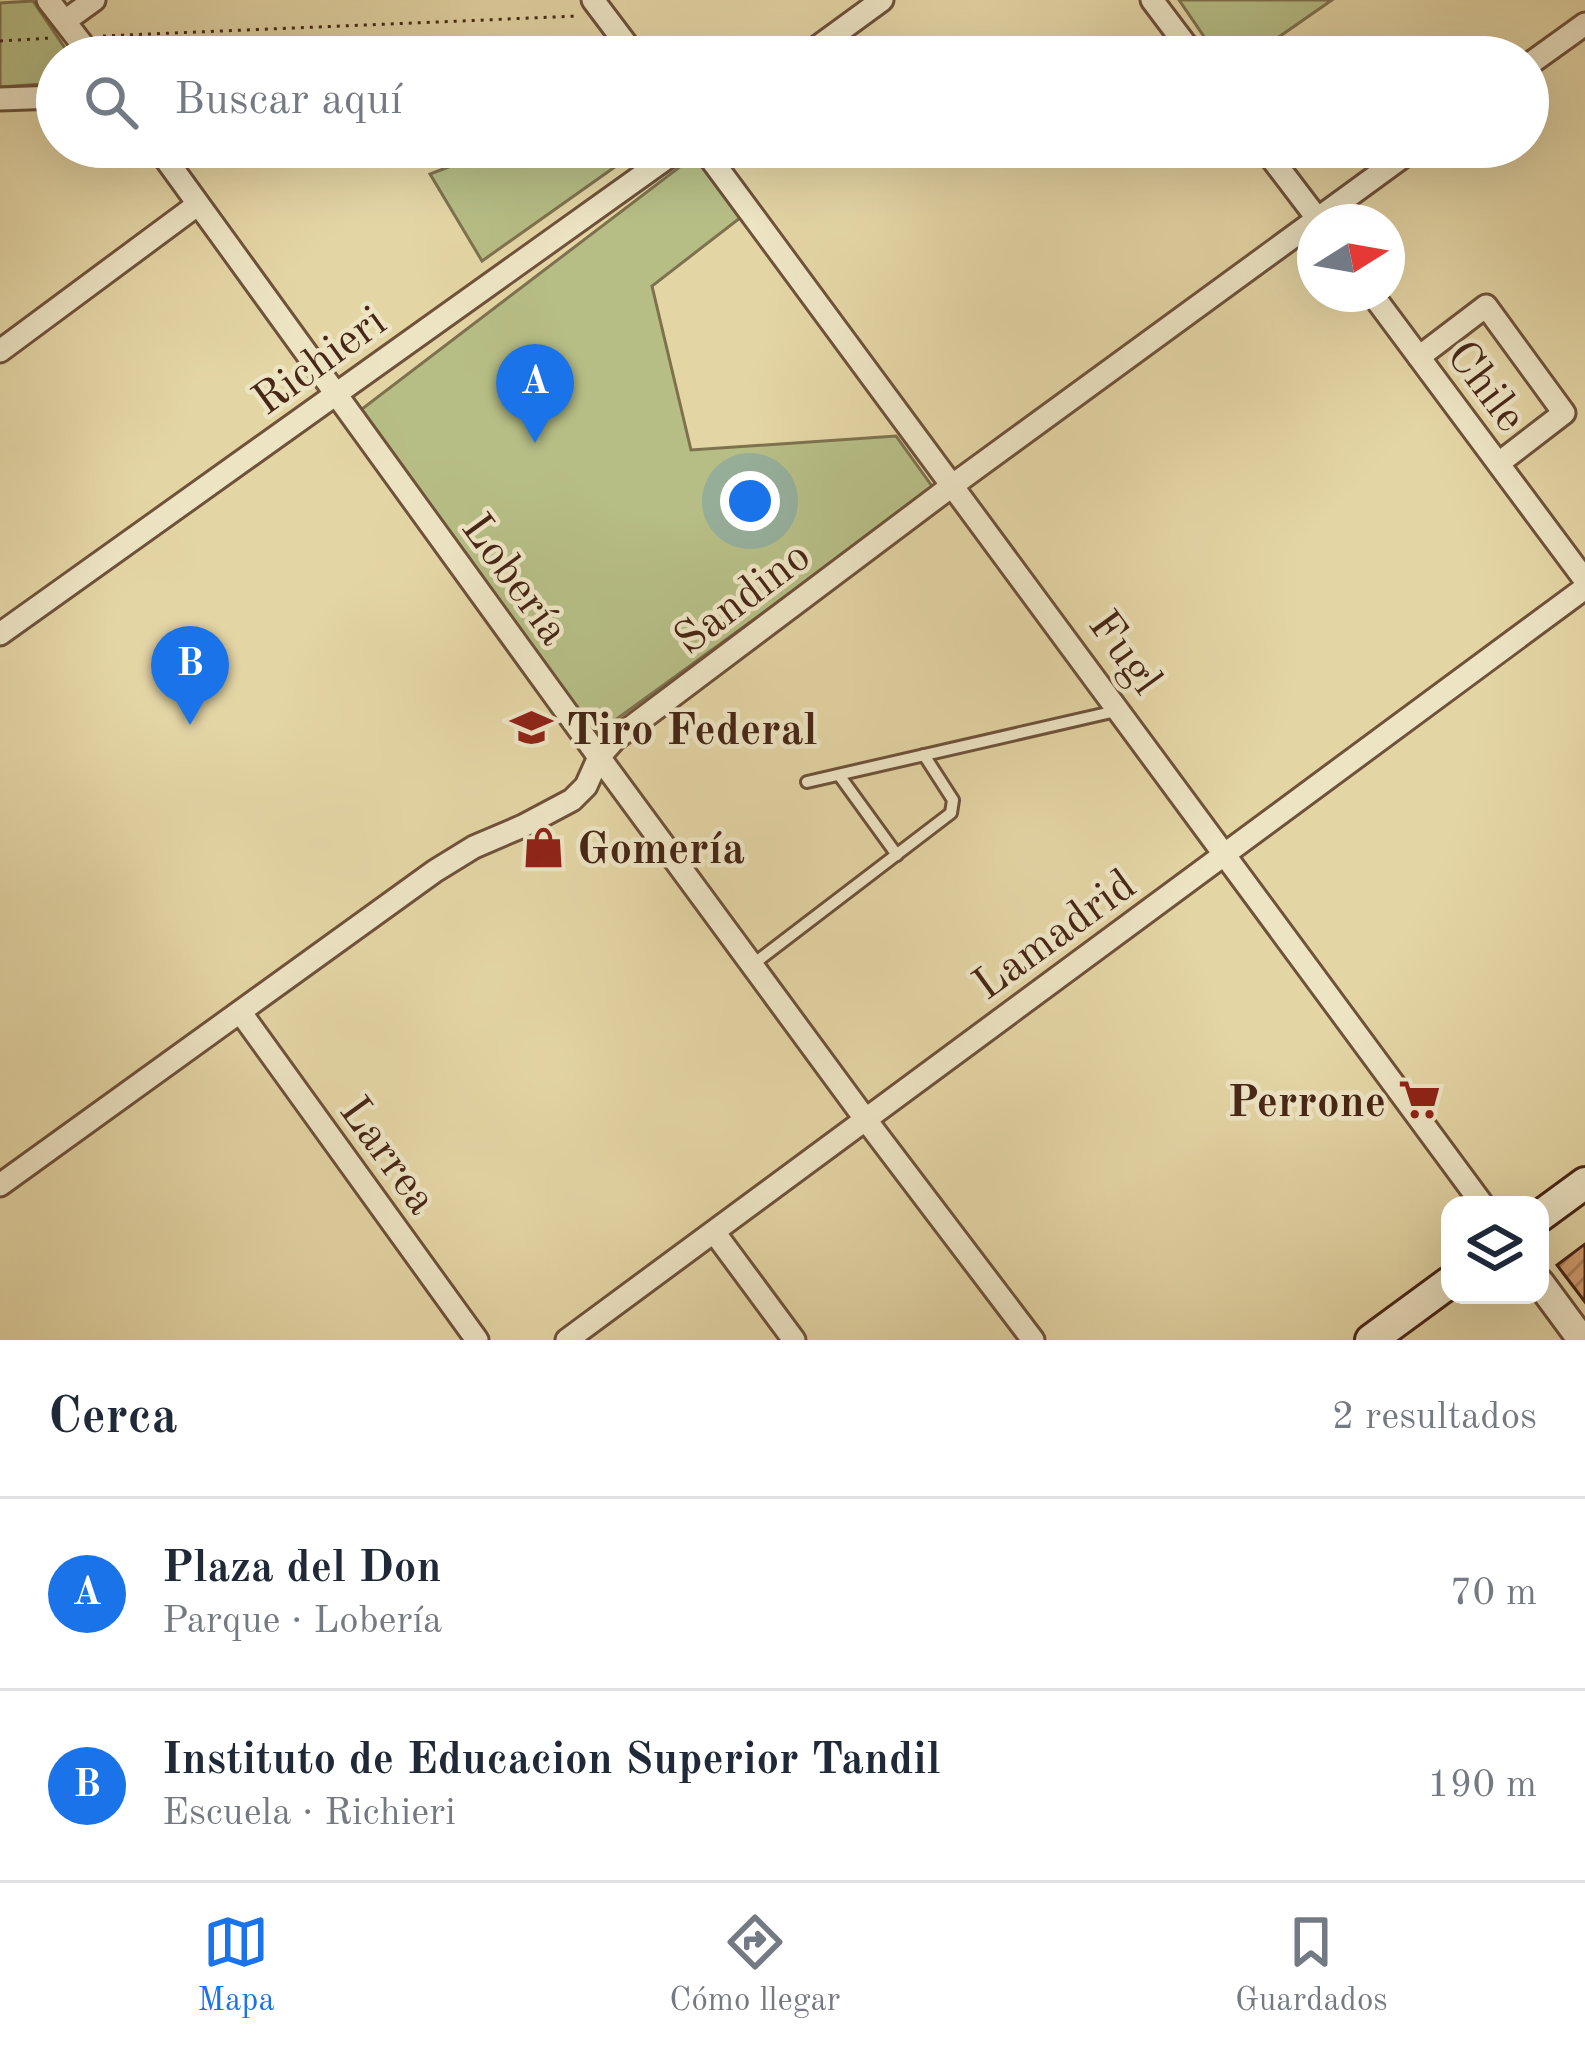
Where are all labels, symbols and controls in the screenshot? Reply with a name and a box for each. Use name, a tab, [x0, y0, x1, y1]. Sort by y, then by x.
search box	[36, 36, 1549, 168]
icon: search	[78, 69, 144, 135]
text: Buscar aquí	[174, 79, 403, 124]
north arrow	[1297, 204, 1405, 312]
street label: Richieri	[246, 300, 395, 425]
street label: Chile	[1436, 334, 1532, 441]
pin: A	[496, 344, 574, 443]
your location	[720, 471, 780, 531]
street label: Lobería	[451, 507, 575, 654]
street label: Sandino	[668, 534, 820, 665]
street label: Fugl	[1078, 604, 1168, 704]
pin: B	[151, 626, 229, 725]
school or university icon: Tiro Federal	[509, 705, 555, 751]
place label: Tiro Federal	[566, 710, 817, 755]
shop icon: Gomería	[520, 824, 566, 870]
place label: Gomería	[577, 829, 745, 874]
street label: Lamadrid	[966, 863, 1145, 1010]
supermarket icon: Perrone	[1397, 1077, 1443, 1123]
place label: Perrone	[1228, 1082, 1386, 1127]
street label: Larrea	[329, 1090, 443, 1223]
map controls	[1441, 1196, 1549, 1304]
button: layers	[1441, 1196, 1549, 1304]
text: Cerca	[48, 1393, 178, 1444]
text: 2 resultados	[1332, 1398, 1537, 1437]
text: Plaza del Don	[162, 1547, 441, 1592]
text: A	[72, 1574, 102, 1613]
text: 70 m	[1450, 1574, 1537, 1613]
text: Parque · Lobería	[162, 1602, 442, 1641]
text: Instituto de Educacion Superior Tandil	[162, 1739, 941, 1784]
text: B	[73, 1766, 101, 1805]
text: 190 m	[1427, 1766, 1537, 1805]
text: Escuela · Richieri	[162, 1794, 456, 1833]
tab: Mapa	[197, 1909, 275, 2022]
tab: Cómo llegar	[669, 1909, 840, 2022]
tab: Guardados	[1235, 1909, 1388, 2022]

